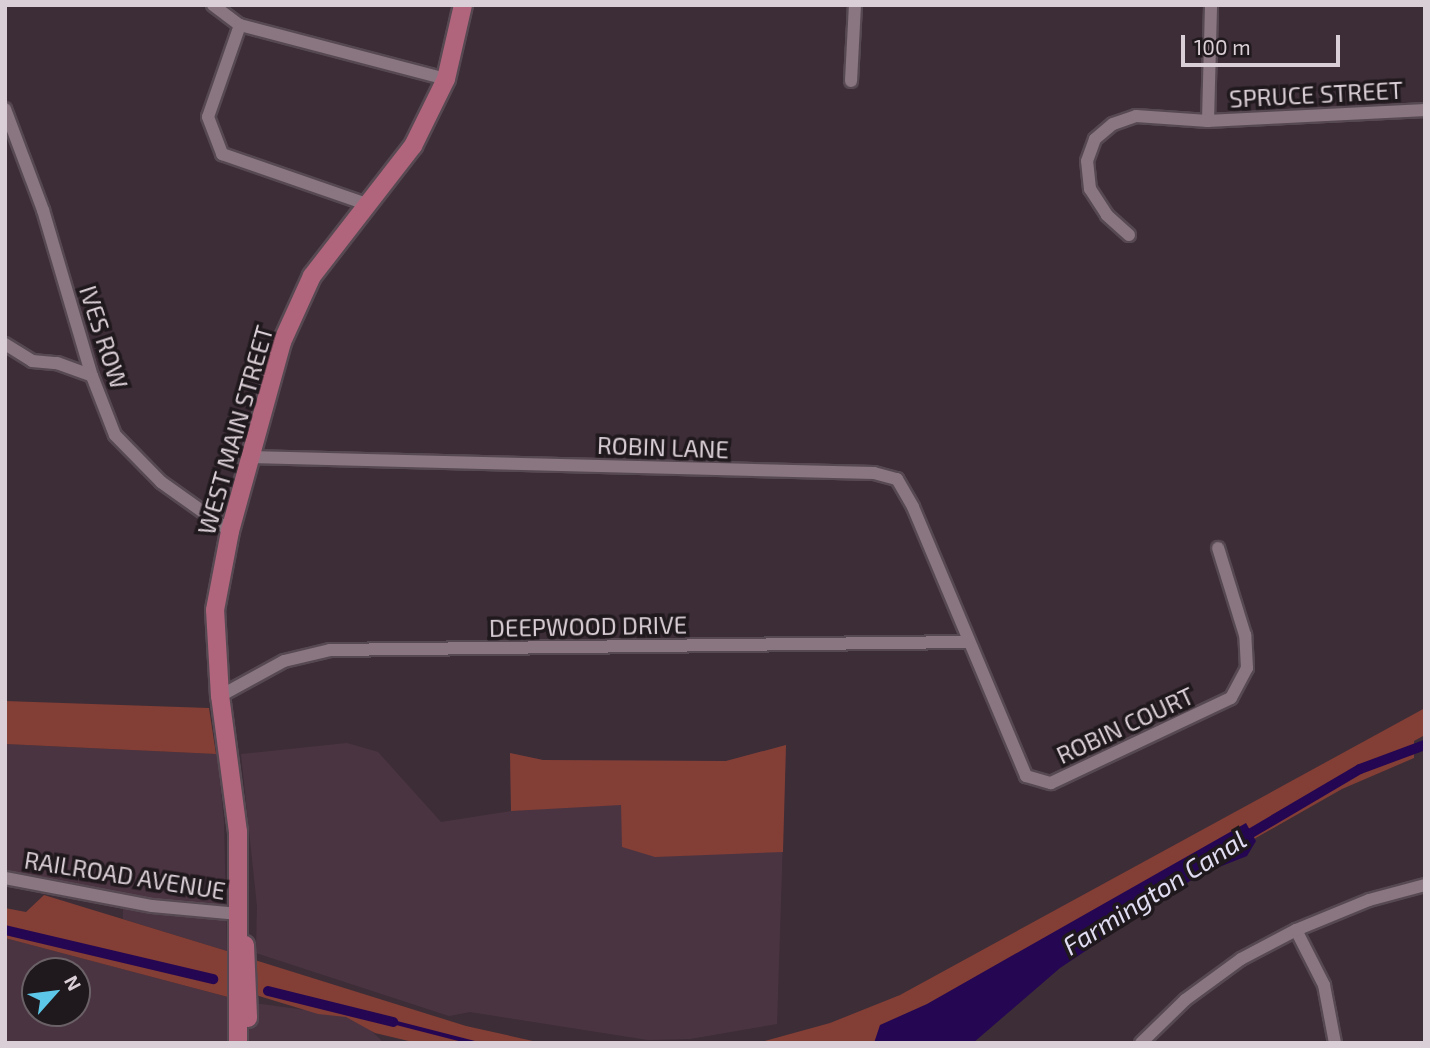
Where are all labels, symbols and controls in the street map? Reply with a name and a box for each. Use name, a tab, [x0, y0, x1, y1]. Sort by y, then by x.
scale bar	[1185, 21, 1344, 65]
text: 100 m	[1194, 34, 1251, 59]
street label: SPRUCE STREET	[1228, 75, 1404, 113]
street label: IVES ROW	[74, 282, 134, 392]
street label: WEST MAIN STREET	[191, 322, 279, 538]
street label: ROBIN LANE	[597, 430, 729, 464]
street label: DEEPWOOD DRIVE	[489, 610, 687, 642]
street label: ROBIN COURT	[1052, 681, 1198, 769]
water label: Farmington Canal	[1057, 823, 1251, 961]
street label: RAILROAD AVENUE	[22, 845, 228, 905]
north arrow	[21, 957, 91, 1027]
text: N	[60, 971, 87, 994]

